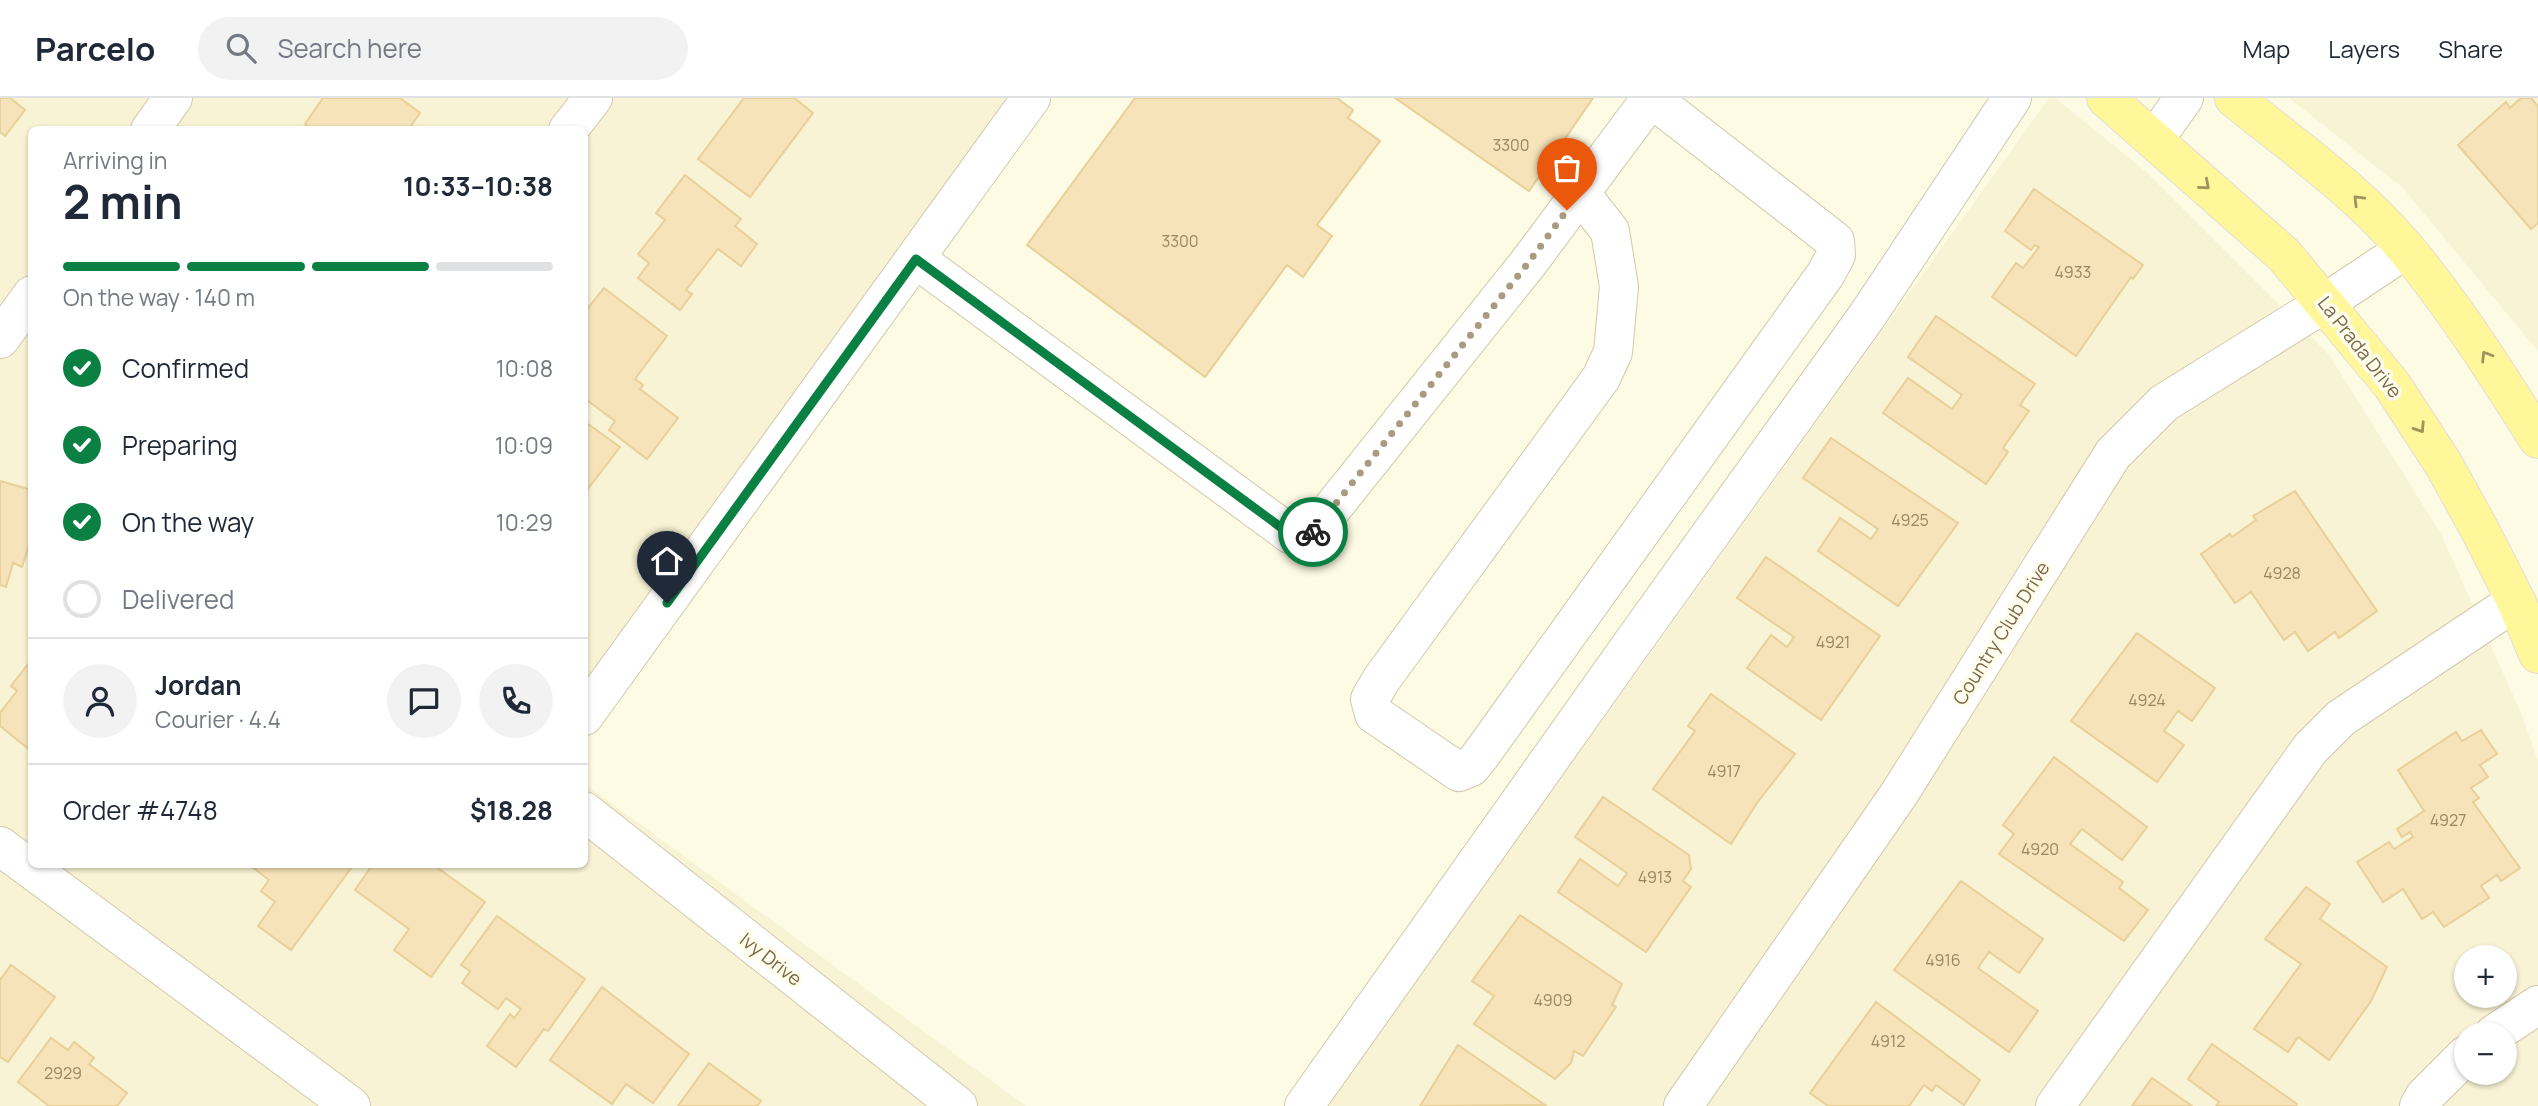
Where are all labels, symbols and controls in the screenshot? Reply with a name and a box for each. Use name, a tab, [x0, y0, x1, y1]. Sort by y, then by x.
search box	[198, 17, 688, 80]
text: Parcelo	[35, 26, 156, 71]
icon: search	[222, 29, 260, 67]
text: Search here	[278, 30, 422, 66]
text: Map	[2243, 32, 2290, 65]
text: Layers	[2328, 32, 2400, 65]
text: Share	[2438, 32, 2503, 65]
house number: 3300	[1492, 134, 1530, 156]
pin	[1537, 138, 1597, 210]
text: Arriving in	[63, 144, 168, 176]
icon: bag	[1548, 149, 1586, 187]
text: 10:33–10:38	[403, 168, 553, 204]
text: 2 min	[63, 170, 183, 233]
one-way arrow	[2197, 177, 2210, 189]
one-way arrow	[2354, 196, 2366, 208]
house number: 3300	[1161, 230, 1199, 252]
house number: 4933	[2055, 261, 2091, 283]
text: On the way · 140 m	[63, 281, 255, 313]
street label: La Prada Drive	[2312, 291, 2408, 403]
icon: check	[63, 349, 101, 387]
text: Confirmed	[122, 350, 249, 386]
one-way arrow	[2482, 351, 2495, 364]
text: 10:08	[496, 352, 553, 384]
one-way arrow	[2411, 420, 2424, 433]
icon: check	[63, 426, 101, 464]
text: Preparing	[122, 427, 238, 463]
text: 10:09	[495, 429, 553, 461]
courier	[1278, 497, 1348, 567]
icon: check	[63, 503, 101, 541]
text: On the way	[122, 504, 254, 540]
text: 10:29	[496, 506, 553, 538]
house number: 4925	[1891, 509, 1929, 531]
icon: bike	[1294, 513, 1332, 551]
pin	[637, 531, 697, 603]
icon: home	[648, 542, 686, 580]
street label: Country Club Drive	[1946, 556, 2056, 710]
house number: 4928	[2263, 562, 2301, 584]
text: Delivered	[122, 581, 234, 617]
house number: 4921	[1816, 631, 1850, 653]
button: person	[63, 664, 137, 738]
button: chat	[387, 664, 461, 738]
button: phone	[479, 664, 553, 738]
text: Jordan	[155, 667, 241, 703]
house number: 4924	[2128, 689, 2166, 711]
text: Courier · 4.4	[155, 703, 281, 735]
house number: 4917	[1707, 760, 1741, 782]
text: Order #4748	[63, 792, 218, 828]
text: $18.28	[470, 792, 553, 828]
house number: 4927	[2430, 809, 2466, 831]
house number: 4920	[2021, 838, 2059, 860]
house number: 4913	[1638, 866, 1672, 888]
street label: Ivy Drive	[735, 927, 807, 991]
map controls	[2454, 945, 2517, 1085]
button: +	[2454, 945, 2517, 1008]
house number: 4916	[1925, 949, 1961, 971]
house number: 4909	[1534, 989, 1572, 1011]
button: −	[2454, 1022, 2517, 1085]
house number: 4912	[1871, 1030, 1905, 1052]
house number: 2929	[44, 1062, 82, 1084]

